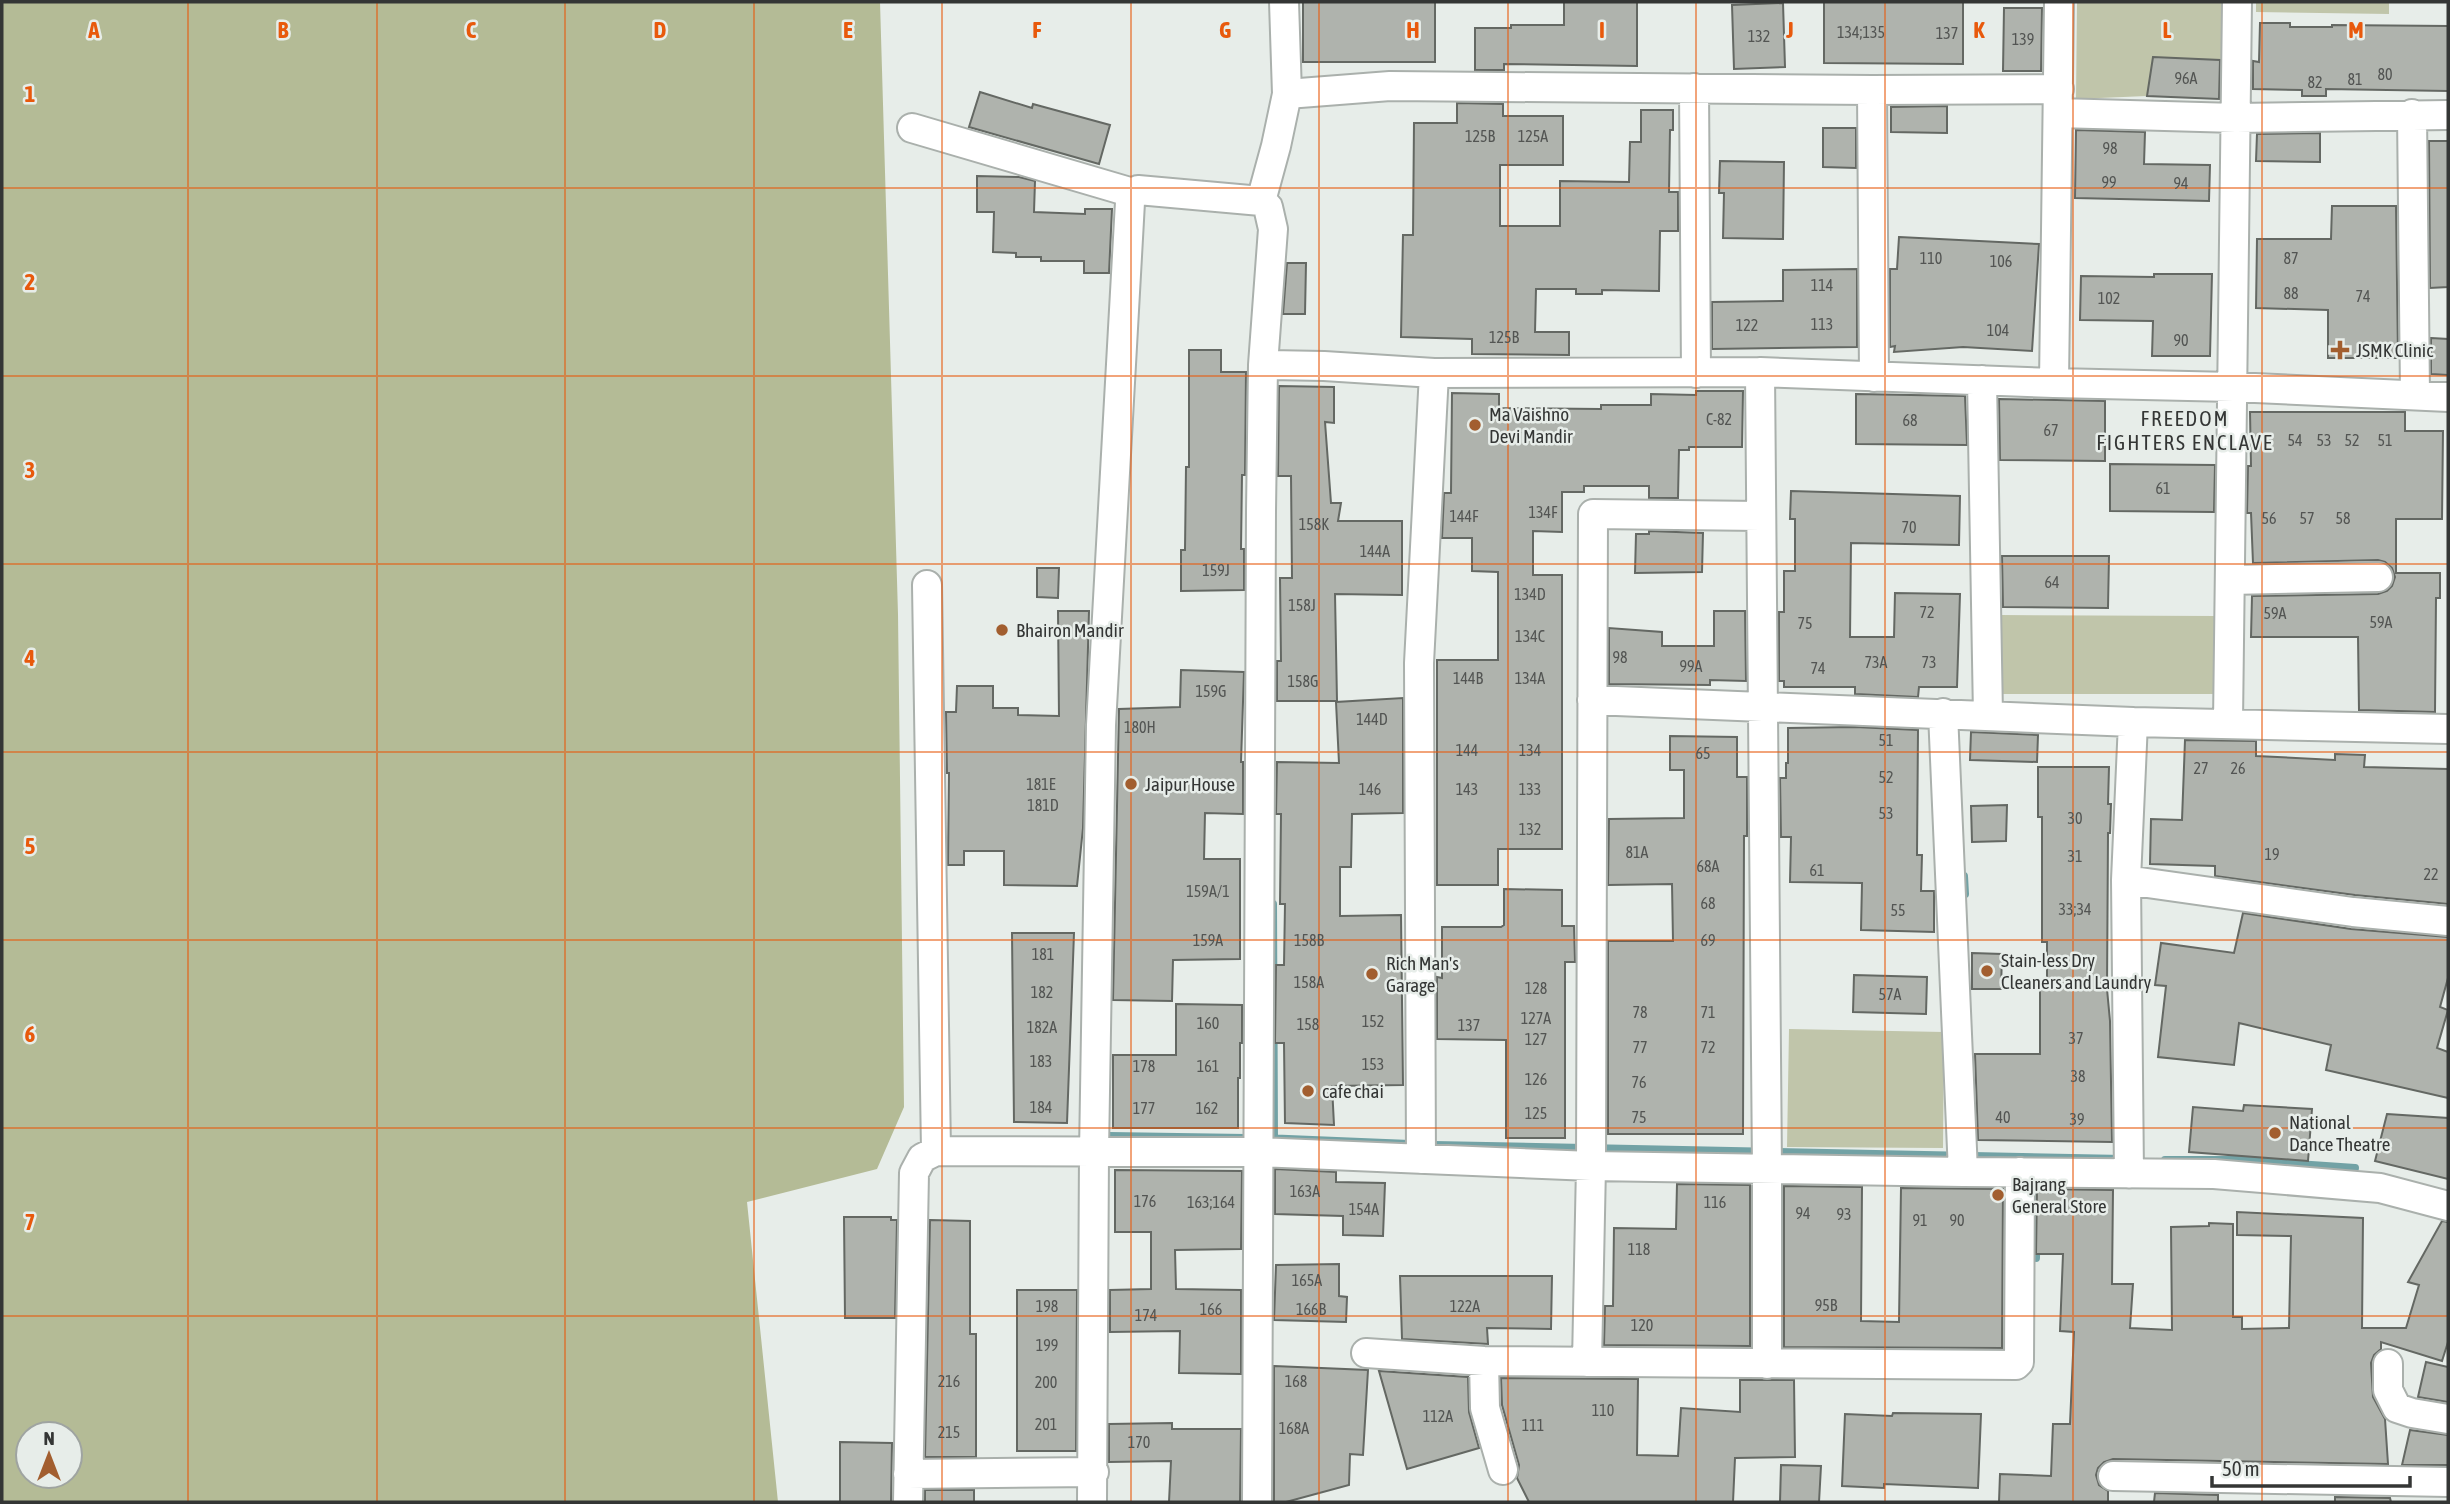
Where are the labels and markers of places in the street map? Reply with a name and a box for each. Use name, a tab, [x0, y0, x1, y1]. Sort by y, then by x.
place label: JSMK Clinic	[2356, 339, 2434, 361]
marker: JSMK Clinic	[2330, 340, 2350, 360]
place label: Ma Vaishno Devi Mandir	[1489, 403, 1573, 447]
marker: Ma Vaishno Devi Mandir	[1467, 417, 1483, 433]
place label: Bhairon Mandir	[1016, 619, 1124, 641]
marker: Bhairon Mandir	[994, 622, 1010, 638]
place label: Jaipur House	[1145, 773, 1235, 795]
marker: Jaipur House	[1123, 776, 1139, 792]
place label: Stain-less Dry Cleaners and Laundry	[2001, 949, 2151, 993]
place label: Rich Man's Garage	[1386, 952, 1459, 996]
marker: Stain-less Dry Cleaners and Laundry	[1979, 963, 1995, 979]
marker: Rich Man's Garage	[1364, 966, 1380, 982]
place label: cafe chai	[1322, 1080, 1384, 1102]
marker: cafe chai	[1300, 1083, 1316, 1099]
place label: National Dance Theatre	[2289, 1111, 2390, 1155]
marker: National Dance Theatre	[2267, 1125, 2283, 1141]
place label: Bajrang General Store	[2012, 1173, 2107, 1217]
marker: Bajrang General Store	[1990, 1187, 2006, 1203]

